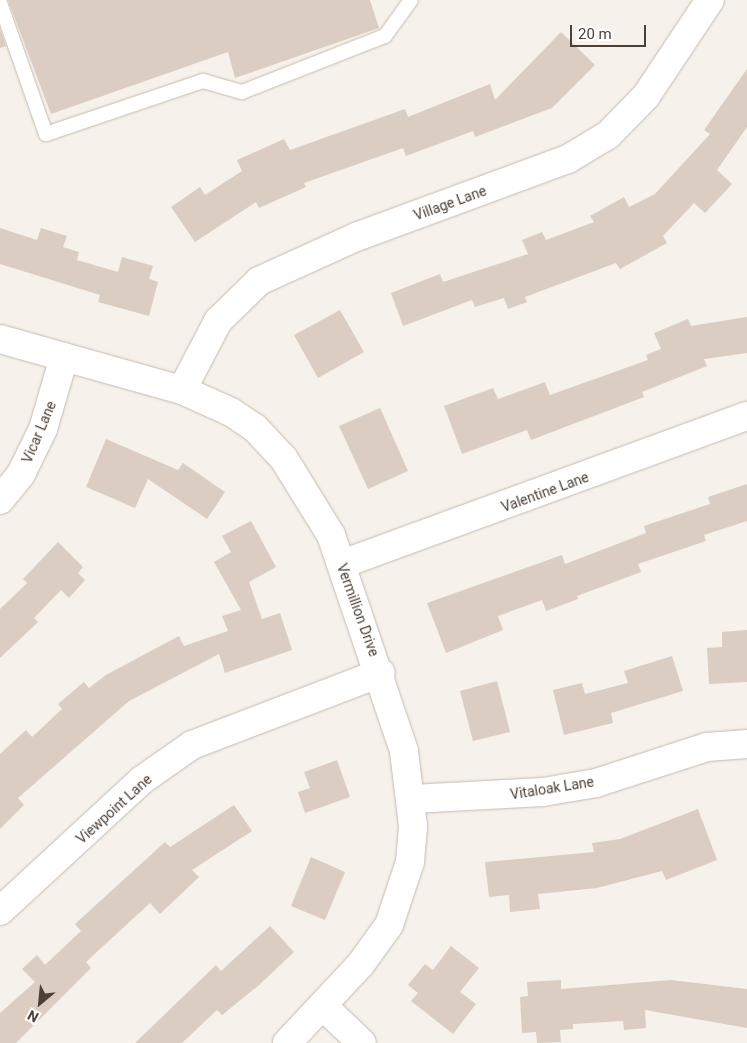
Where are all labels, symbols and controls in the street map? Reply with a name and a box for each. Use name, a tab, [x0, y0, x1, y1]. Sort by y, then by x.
scale bar	[572, 15, 648, 47]
text: 20 m	[578, 25, 612, 43]
street label: Village Lane	[412, 182, 488, 224]
street label: Vicar Lane	[18, 398, 60, 466]
street label: Valentine Lane	[499, 468, 591, 516]
street label: Vermillion Drive	[333, 561, 383, 659]
street label: Viewpoint Lane	[73, 771, 155, 847]
street label: Vitaloak Lane	[509, 773, 595, 803]
north arrow	[15, 978, 65, 1028]
text: N	[25, 1007, 41, 1026]

